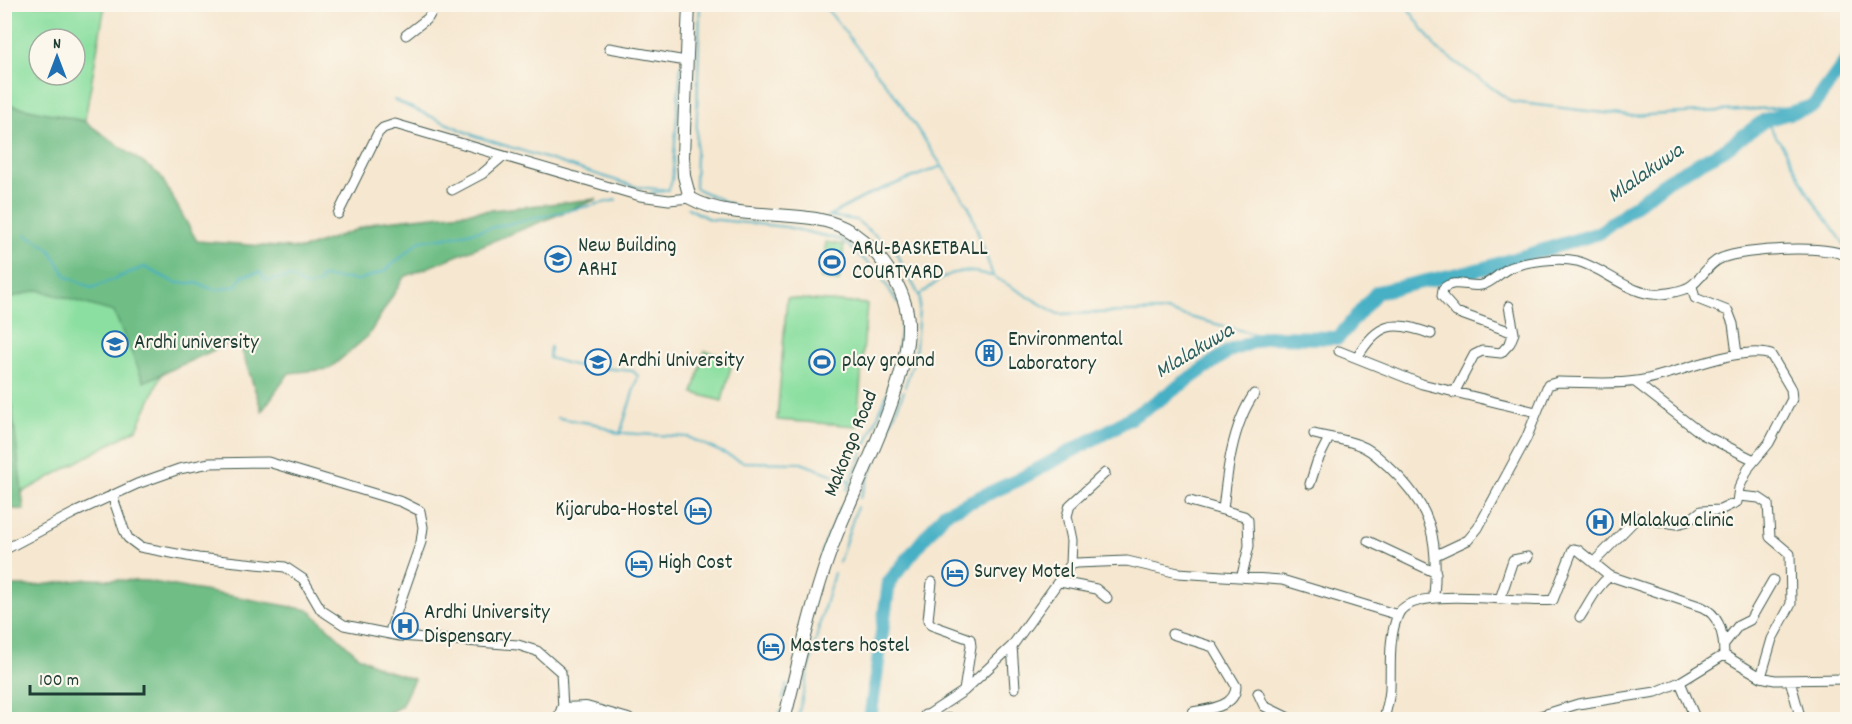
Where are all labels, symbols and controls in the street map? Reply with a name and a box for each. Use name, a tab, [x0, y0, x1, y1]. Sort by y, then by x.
north arrow	[27, 27, 87, 87]
text: N	[53, 33, 61, 56]
water label: Mlalakuwa	[1601, 135, 1692, 212]
place label: New Building ARHI	[578, 232, 676, 286]
place label: ARU-BASKETBALL COURTYARD	[852, 235, 988, 289]
school or university icon: New Building ARHI	[543, 244, 573, 274]
sports icon: ARU-BASKETBALL COURTYARD	[817, 247, 847, 277]
water label: Mlalakuwa	[1150, 315, 1242, 388]
place label: Environmental Laboratory	[1008, 326, 1123, 380]
school or university icon: Ardhi university	[100, 329, 130, 359]
place label: Ardhi university	[134, 329, 259, 359]
building icon: Environmental Laboratory	[974, 338, 1004, 368]
school or university icon: Ardhi University	[583, 347, 613, 377]
place label: Ardhi University	[618, 347, 744, 377]
sports icon: play ground	[807, 347, 837, 377]
place label: play ground	[842, 347, 935, 377]
street label: Makongo Road	[817, 386, 887, 502]
place label: Kijaruba-Hostel	[555, 496, 678, 526]
hotel icon: Kijaruba-Hostel	[683, 496, 713, 526]
hospital icon: Mlalakua clinic	[1585, 507, 1615, 537]
place label: Mlalakua clinic	[1620, 507, 1734, 537]
hotel icon: High Cost	[624, 549, 654, 579]
place label: High Cost	[658, 549, 733, 579]
hotel icon: Survey Motel	[940, 558, 970, 588]
place label: Survey Motel	[974, 558, 1075, 588]
place label: Ardhi University Dispensary	[424, 599, 550, 653]
hospital icon: Ardhi University Dispensary	[390, 611, 420, 641]
hotel icon: Masters hostel	[756, 632, 786, 662]
place label: Masters hostel	[790, 632, 909, 662]
scale bar	[30, 658, 144, 696]
text: 100 m	[39, 669, 79, 694]

